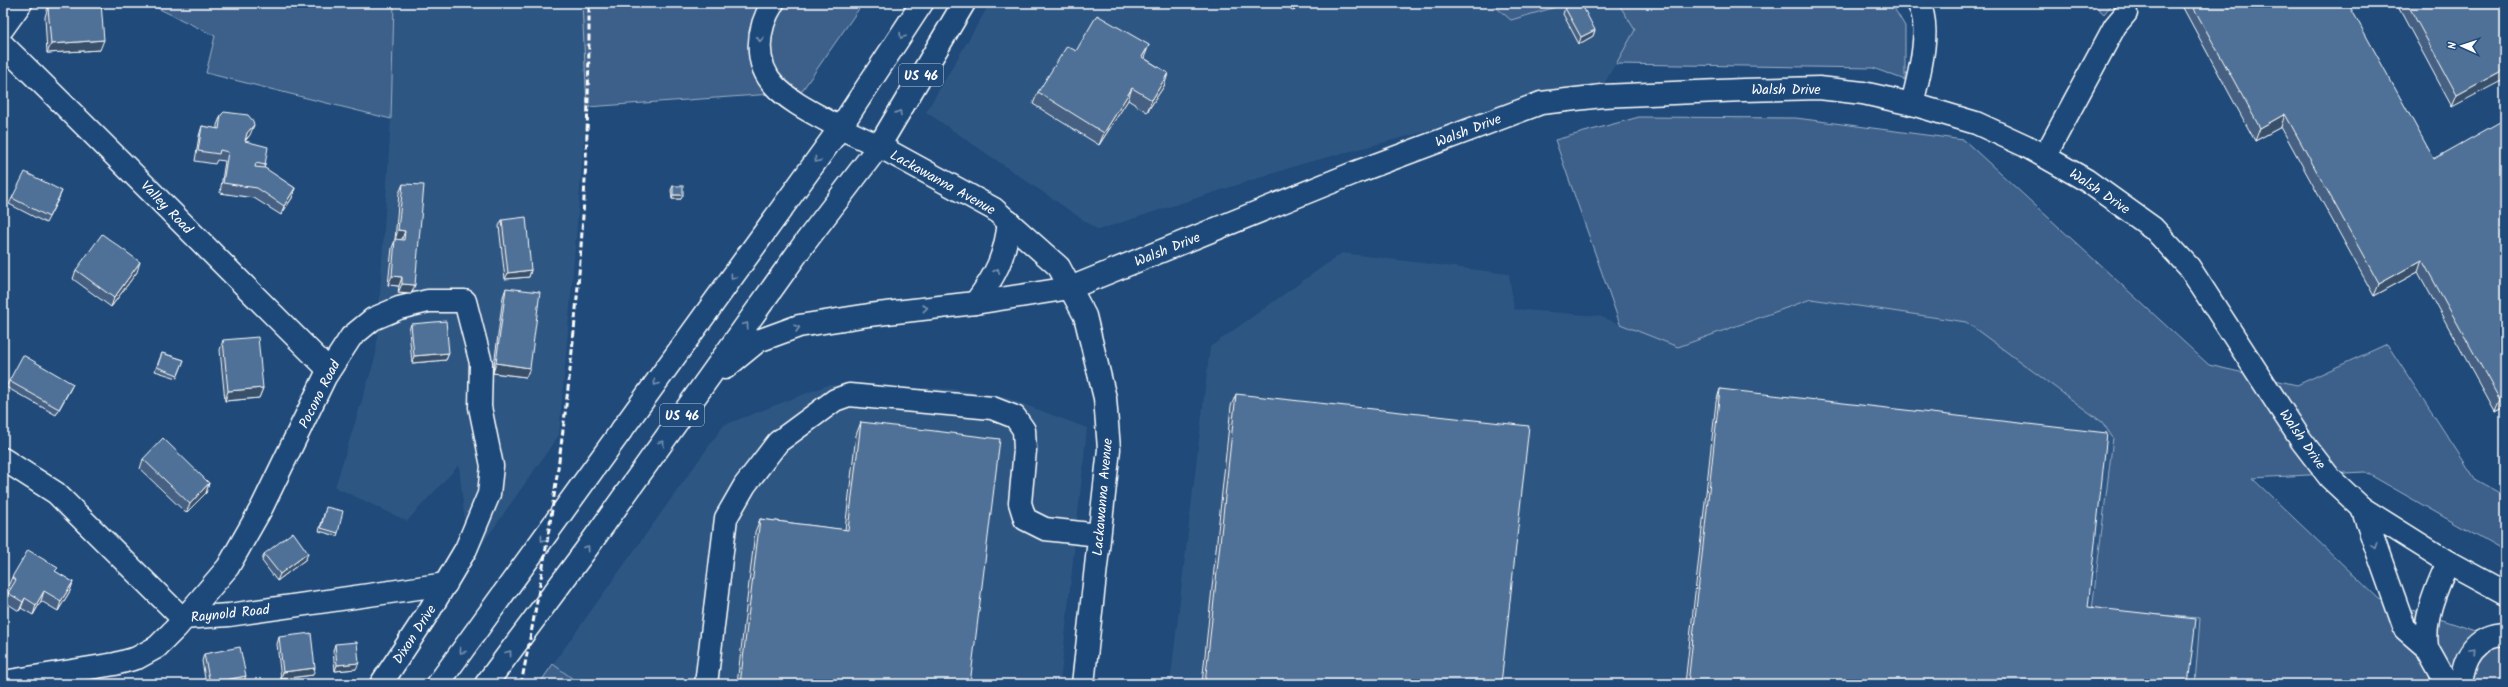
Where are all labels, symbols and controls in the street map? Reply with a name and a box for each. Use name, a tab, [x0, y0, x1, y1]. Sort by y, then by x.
north arrow	[2442, 26, 2482, 66]
one-way arrow	[899, 32, 906, 39]
one-way arrow	[756, 36, 765, 42]
text: N	[2444, 42, 2462, 49]
road number: US 46	[899, 64, 943, 86]
street label: Walsh Drive	[1751, 79, 1821, 101]
street label: Walsh Drive	[1432, 108, 1505, 154]
one-way arrow	[894, 110, 901, 117]
street label: Lackawanna Avenue	[886, 145, 1000, 221]
one-way arrow	[814, 156, 822, 163]
street label: Walsh Drive	[2065, 163, 2135, 221]
street label: Valley Road	[135, 176, 198, 240]
street label: Walsh Drive	[1131, 226, 1204, 273]
one-way arrow	[992, 267, 1000, 274]
one-way arrow	[730, 273, 737, 280]
one-way arrow	[922, 304, 928, 313]
one-way arrow	[741, 323, 748, 330]
one-way arrow	[793, 324, 800, 333]
street label: Pocono Road	[293, 356, 347, 432]
one-way arrow	[654, 378, 661, 385]
road number: US 46	[660, 404, 704, 426]
street label: Walsh Drive	[2273, 405, 2331, 475]
street label: Lackawanna Avenue	[1087, 437, 1119, 557]
one-way arrow	[658, 440, 665, 447]
one-way arrow	[541, 535, 548, 542]
one-way arrow	[2370, 542, 2378, 549]
one-way arrow	[582, 546, 589, 553]
street label: Raynold Road	[190, 599, 272, 629]
street label: Dixon Drive	[387, 600, 443, 669]
one-way arrow	[460, 646, 467, 653]
one-way arrow	[2468, 647, 2476, 655]
one-way arrow	[504, 650, 511, 657]

